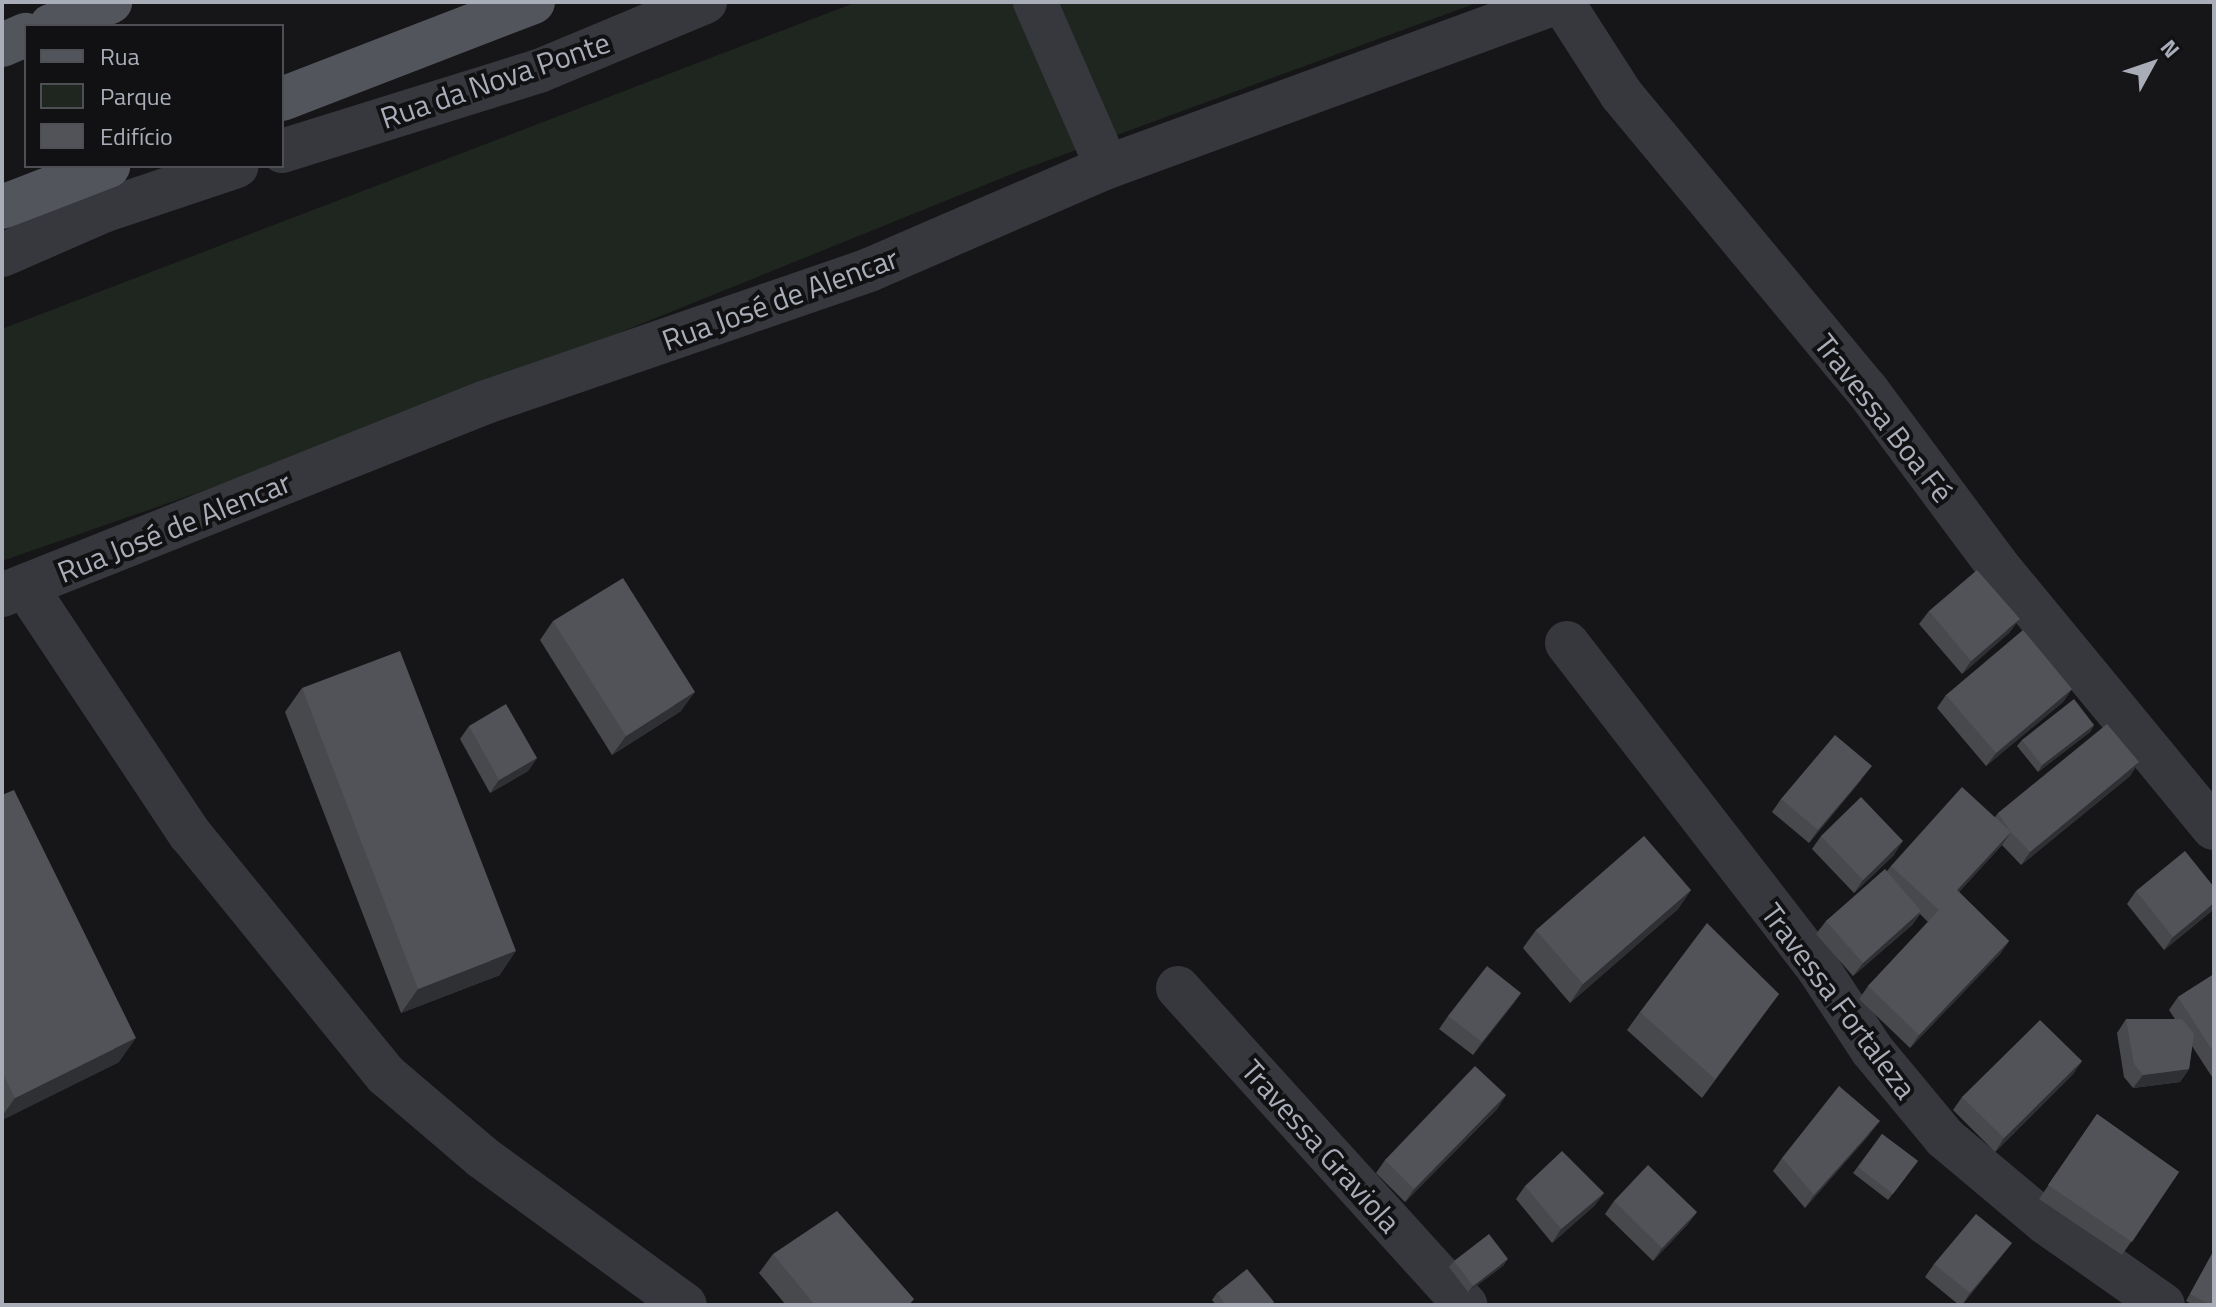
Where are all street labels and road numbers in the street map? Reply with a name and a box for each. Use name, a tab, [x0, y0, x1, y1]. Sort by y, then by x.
street label: Rua da Nova Ponte	[376, 24, 614, 136]
street label: Rua José de Alencar	[657, 240, 903, 358]
street label: Travessa Boa Fé	[1807, 327, 1961, 509]
street label: Rua José de Alencar	[52, 464, 296, 590]
street label: Travessa Fortaleza	[1754, 896, 1924, 1106]
street label: Travessa Graviola	[1234, 1052, 1408, 1240]

